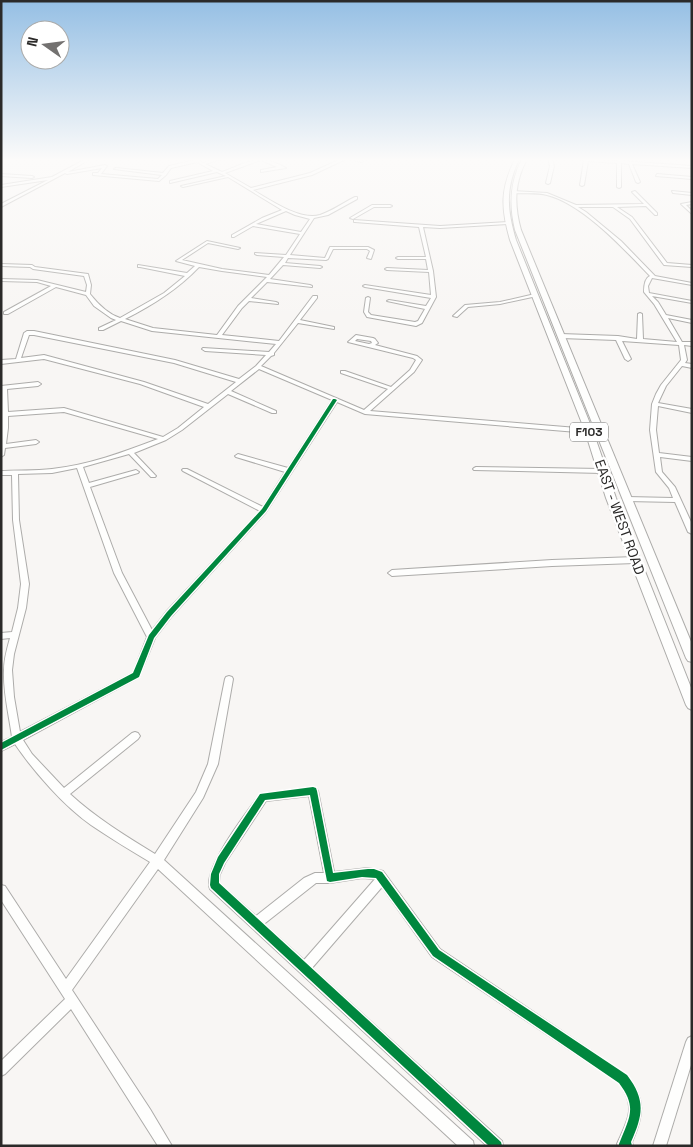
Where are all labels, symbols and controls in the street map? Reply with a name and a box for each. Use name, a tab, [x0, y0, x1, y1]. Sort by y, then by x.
north arrow	[20, 20, 70, 70]
text: N	[23, 35, 42, 49]
road number: F103	[570, 422, 608, 442]
street label: EAST - WEST ROAD	[591, 457, 649, 577]

